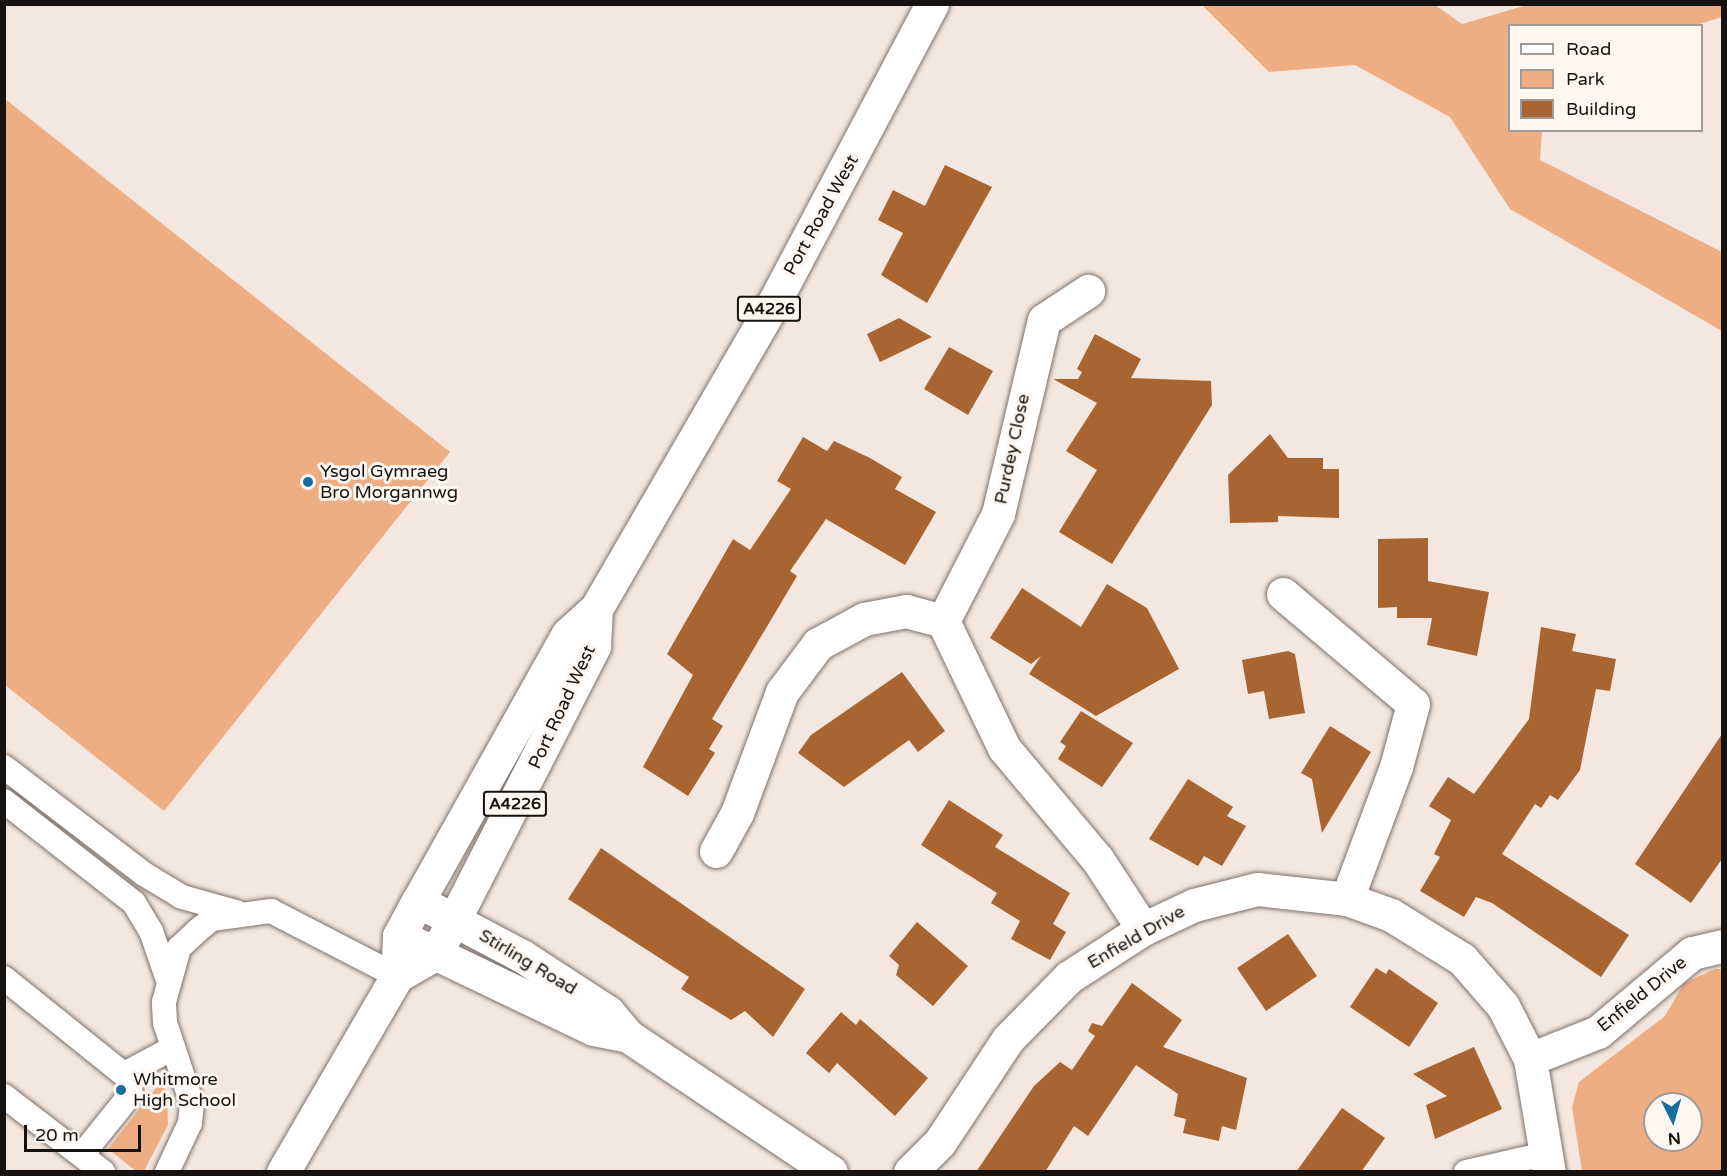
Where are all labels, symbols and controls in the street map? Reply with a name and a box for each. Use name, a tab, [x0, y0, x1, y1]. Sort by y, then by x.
legend	[1508, 24, 1703, 132]
text: Road	[1566, 38, 1611, 60]
text: Park	[1566, 68, 1604, 90]
text: Building	[1566, 98, 1636, 120]
street label: Port Road West	[779, 151, 863, 279]
road number: A4226	[736, 296, 802, 322]
street label: Purdey Close	[990, 392, 1034, 506]
place label: Ysgol Gymraeg Bro Morgannwg	[320, 461, 458, 504]
marker: Ysgol Gymraeg Bro Morgannwg	[301, 475, 315, 489]
street label: Port Road West	[524, 642, 600, 772]
road number: A4226	[482, 791, 548, 817]
street label: Enfield Drive	[1084, 900, 1188, 974]
street label: Stirling Road	[475, 924, 581, 1000]
street label: Enfield Drive	[1593, 951, 1691, 1037]
place label: Whitmore High School	[133, 1069, 236, 1112]
marker: Whitmore High School	[114, 1083, 128, 1097]
north arrow	[1643, 1092, 1703, 1152]
scale bar	[27, 1113, 144, 1151]
text: 20 m	[35, 1124, 79, 1146]
text: N	[1667, 1127, 1682, 1148]

